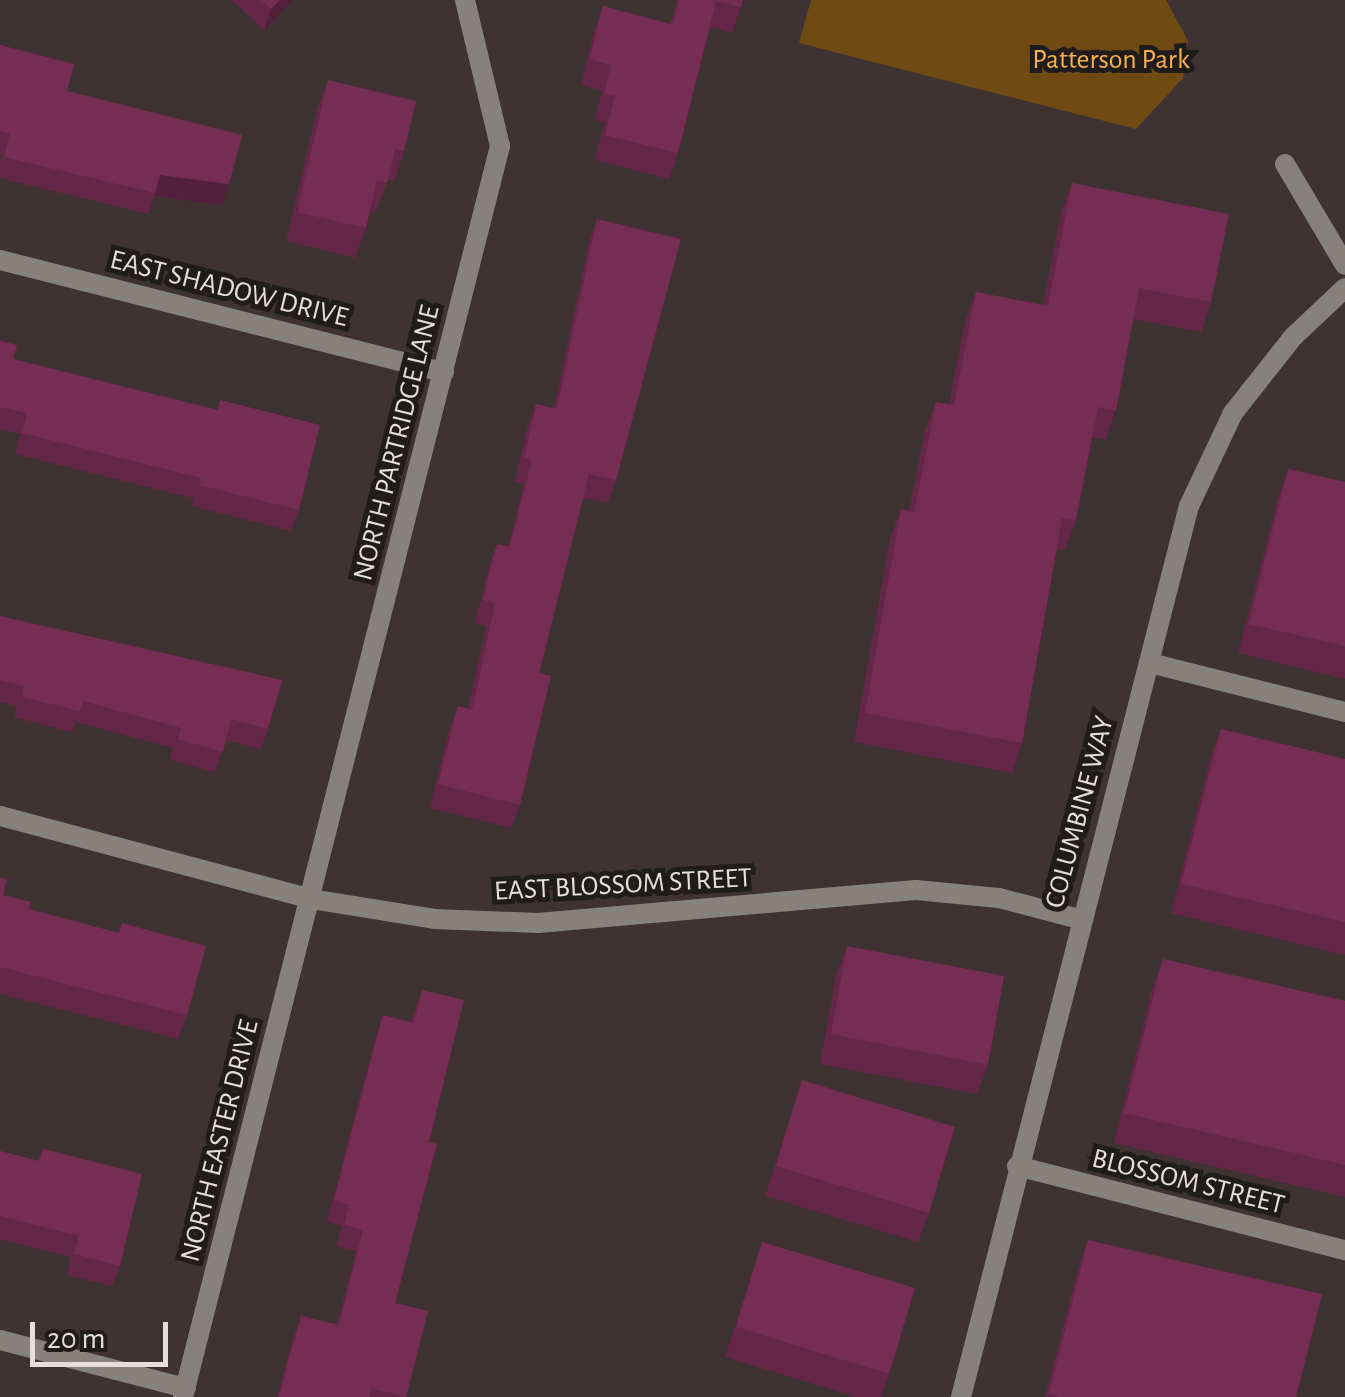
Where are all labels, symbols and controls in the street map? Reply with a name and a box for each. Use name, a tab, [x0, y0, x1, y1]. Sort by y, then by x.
park label: Patterson Park	[1032, 43, 1190, 77]
street label: EAST SHADOW DRIVE	[106, 243, 352, 335]
street label: NORTH PARTRIDGE LANE	[347, 302, 447, 584]
street label: COLUMBINE WAY	[1038, 712, 1122, 912]
street label: EAST BLOSSOM STREET	[493, 861, 753, 909]
street label: NORTH EASTER DRIVE	[174, 1017, 266, 1265]
street label: BLOSSOM STREET	[1088, 1142, 1288, 1222]
scale bar	[35, 1302, 172, 1364]
text: 20 m	[47, 1324, 105, 1354]

